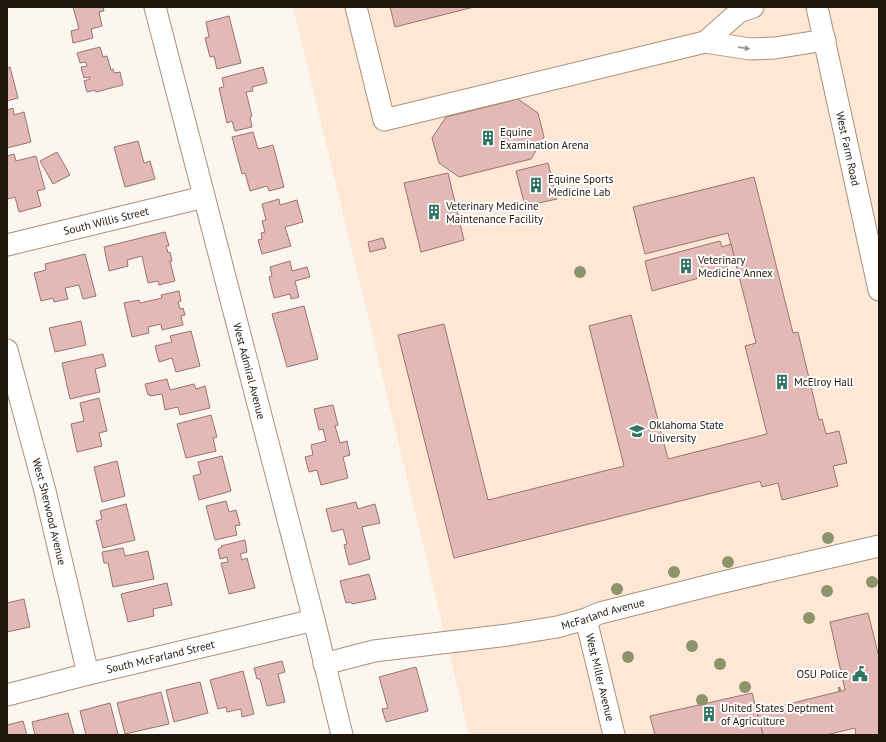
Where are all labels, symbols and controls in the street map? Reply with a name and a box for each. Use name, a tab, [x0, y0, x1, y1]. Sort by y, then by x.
one-way arrow	[738, 45, 750, 51]
street label: West Farm Road	[833, 110, 863, 187]
place label: Equine Examination Arena	[500, 125, 589, 152]
building icon: Equine Examination Arena	[479, 129, 497, 147]
place label: Equine Sports Medicine Lab	[548, 172, 614, 199]
building icon: Equine Sports Medicine Lab	[527, 176, 545, 194]
place label: Veterinary Medicine Maintenance Facility	[445, 199, 544, 226]
building icon: Veterinary Medicine Maintenance Facility	[425, 203, 443, 221]
street label: South Willis Street	[62, 204, 150, 238]
place label: Veterinary Medicine Annex	[697, 253, 773, 280]
building icon: Veterinary Medicine Annex	[677, 257, 695, 275]
street label: West Admiral Avenue	[230, 321, 269, 421]
building icon: McElroy Hall	[773, 373, 791, 391]
place label: McElroy Hall	[794, 375, 854, 389]
place label: Oklahoma State University	[649, 418, 724, 445]
school or university icon: Oklahoma State University	[628, 422, 646, 440]
street label: West Sherwood Avenue	[29, 457, 69, 567]
street label: McFarland Avenue	[560, 595, 646, 633]
street label: West Miller Avenue	[583, 632, 618, 723]
street label: South McFarland Street	[105, 637, 216, 676]
public building icon: OSU Police	[851, 665, 869, 683]
place label: OSU Police	[796, 667, 848, 681]
place label: United States Deptment of Agriculture	[721, 701, 834, 728]
building icon: United States Deptment of Agriculture	[700, 705, 718, 723]

